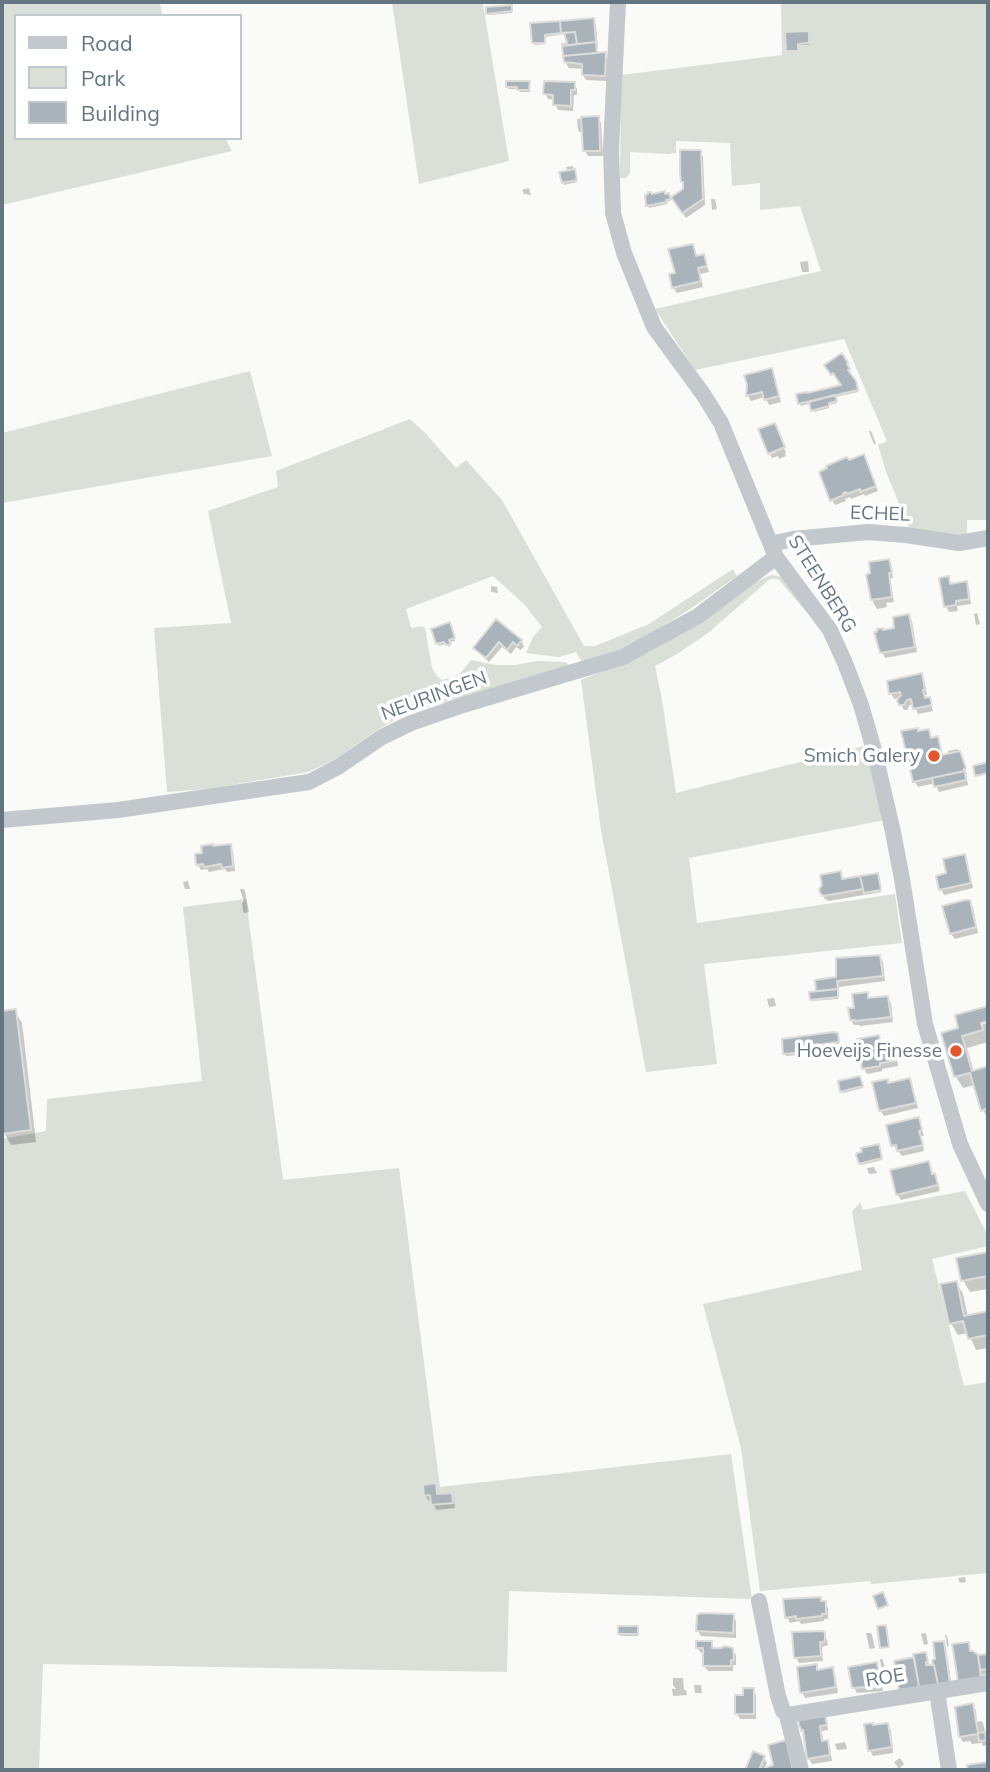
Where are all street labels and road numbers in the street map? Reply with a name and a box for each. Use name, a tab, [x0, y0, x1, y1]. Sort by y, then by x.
street label: ECHEL	[850, 502, 910, 526]
street label: STEENBERG	[783, 531, 861, 637]
street label: NEURINGEN	[378, 666, 490, 726]
street label: ROE	[864, 1664, 906, 1692]

